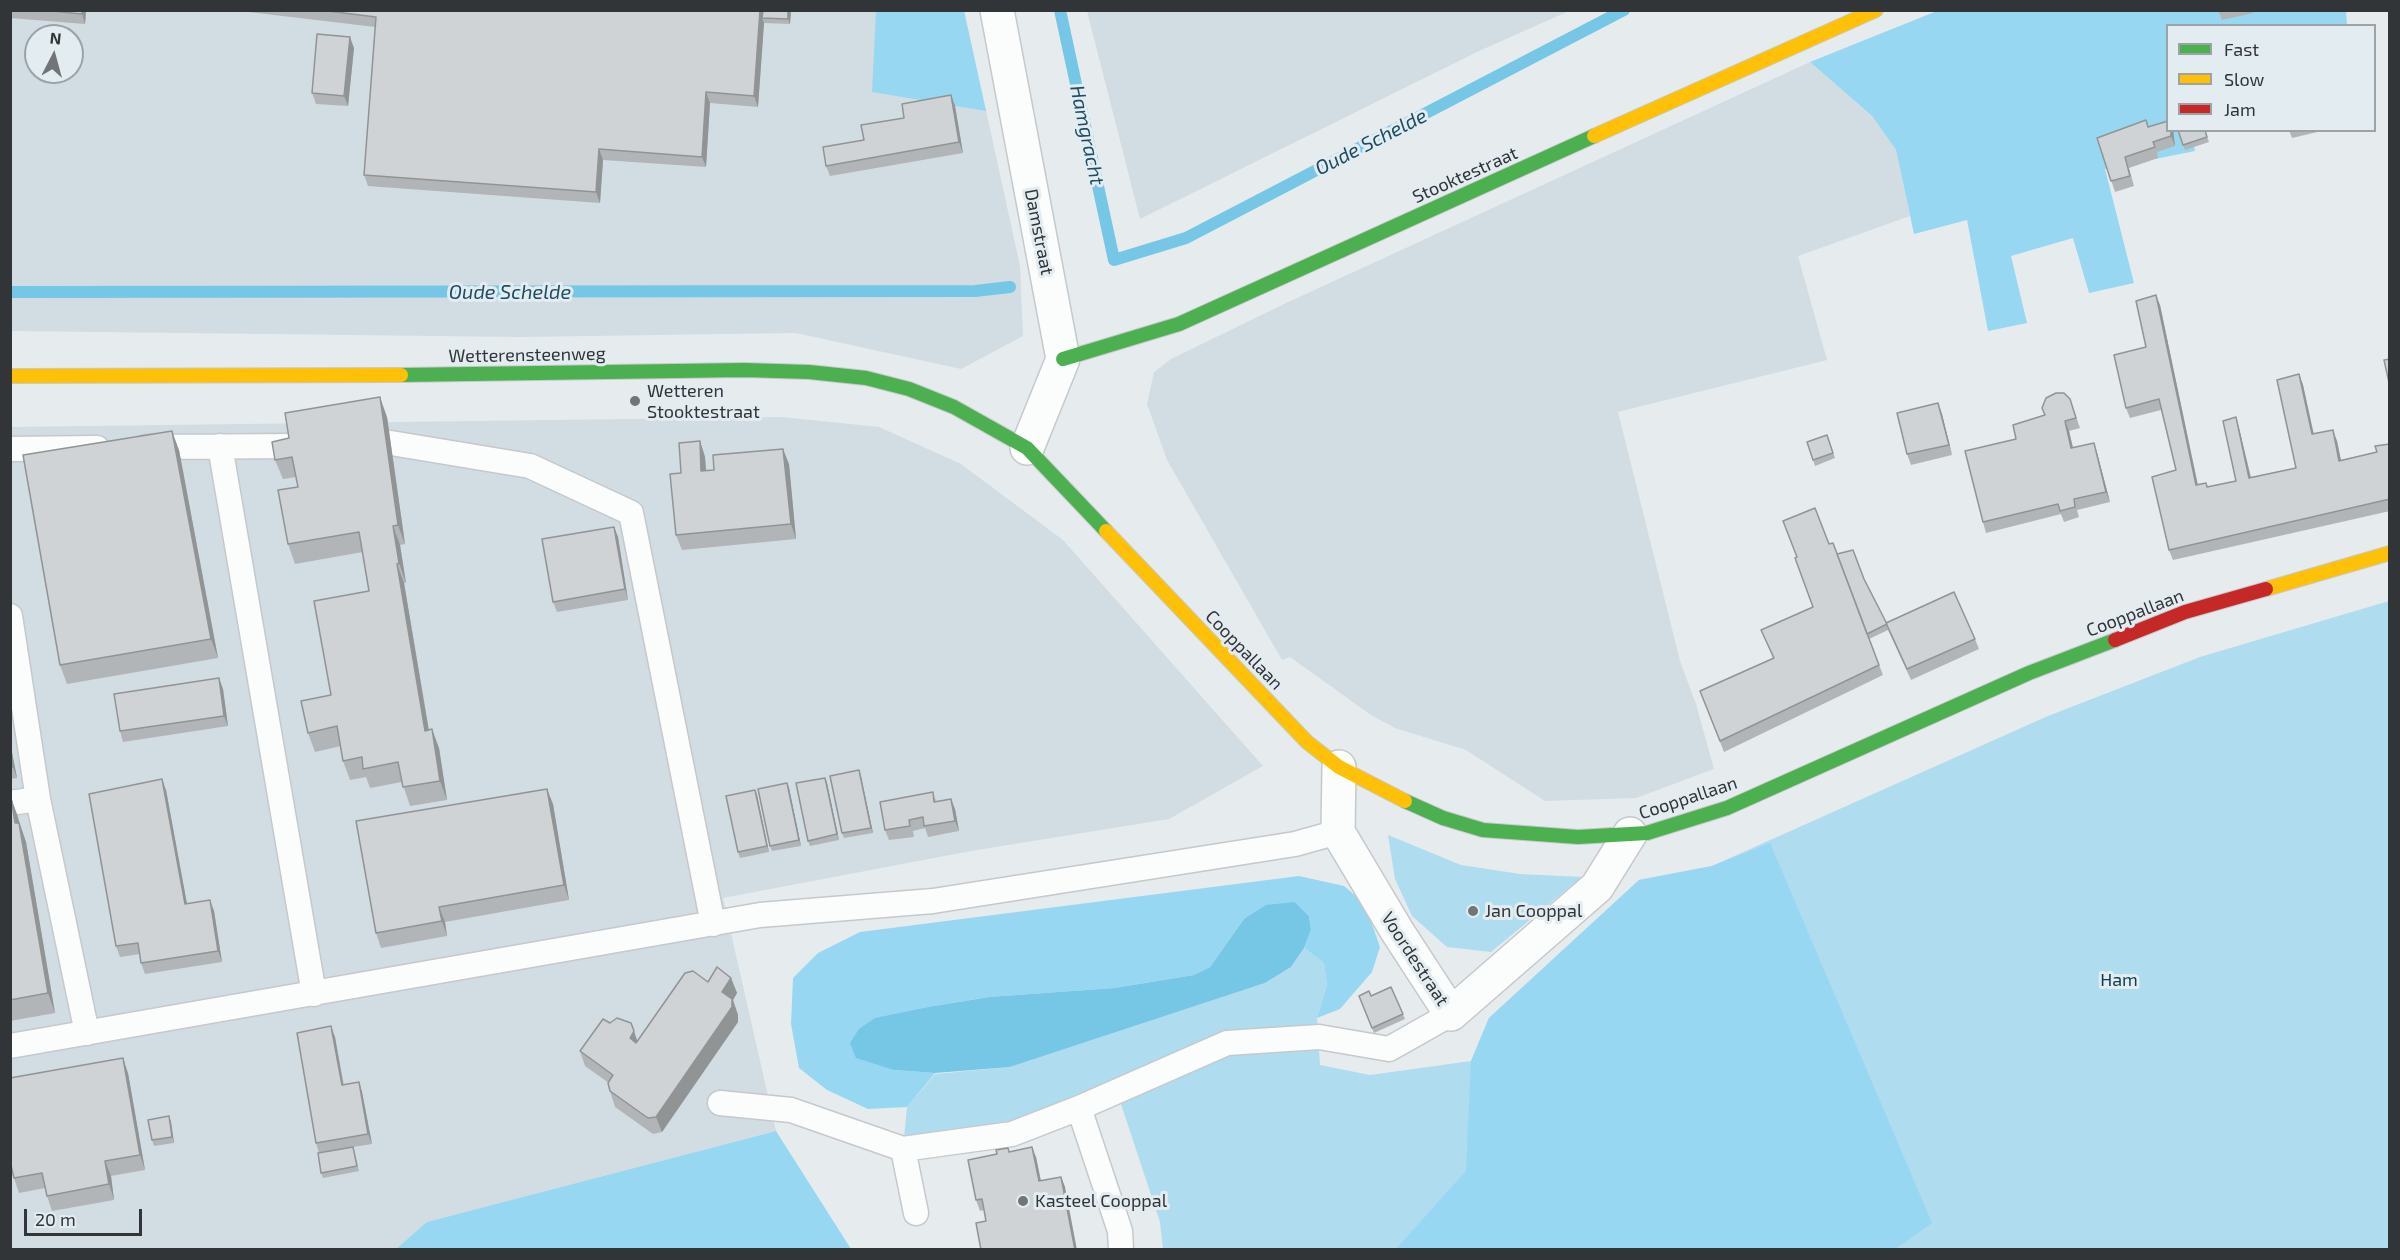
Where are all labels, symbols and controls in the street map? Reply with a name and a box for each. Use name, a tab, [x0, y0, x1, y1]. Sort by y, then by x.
north arrow	[24, 24, 84, 84]
legend	[2166, 24, 2376, 132]
text: N	[49, 28, 62, 48]
text: Fast	[2224, 38, 2259, 60]
text: Slow	[2224, 68, 2264, 90]
water label: Hamgracht	[1065, 83, 1109, 187]
text: Jam	[2224, 98, 2256, 120]
water label: Oude Schelde	[1311, 103, 1431, 181]
street label: Stooktestraat	[1409, 142, 1521, 208]
street label: Damstraat	[1020, 187, 1058, 277]
water label: Oude Schelde	[449, 280, 571, 304]
street label: Wetterensteenweg	[448, 343, 606, 367]
place label: Wetteren Stooktestraat	[647, 380, 760, 422]
marker: Wetteren Stooktestraat	[628, 394, 642, 408]
street label: Cooppallaan	[2083, 585, 2187, 641]
street label: Cooppallaan	[1201, 606, 1287, 694]
street label: Cooppallaan	[1636, 772, 1740, 824]
place label: Jan Cooppal	[1485, 900, 1582, 922]
marker: Jan Cooppal	[1466, 904, 1480, 918]
street label: Voordestraat	[1377, 908, 1453, 1010]
park label: Ham	[2100, 969, 2138, 991]
place label: Kasteel Cooppal	[1035, 1190, 1167, 1212]
marker: Kasteel Cooppal	[1016, 1194, 1030, 1208]
scale bar	[27, 1197, 146, 1235]
text: 20 m	[35, 1208, 76, 1230]

